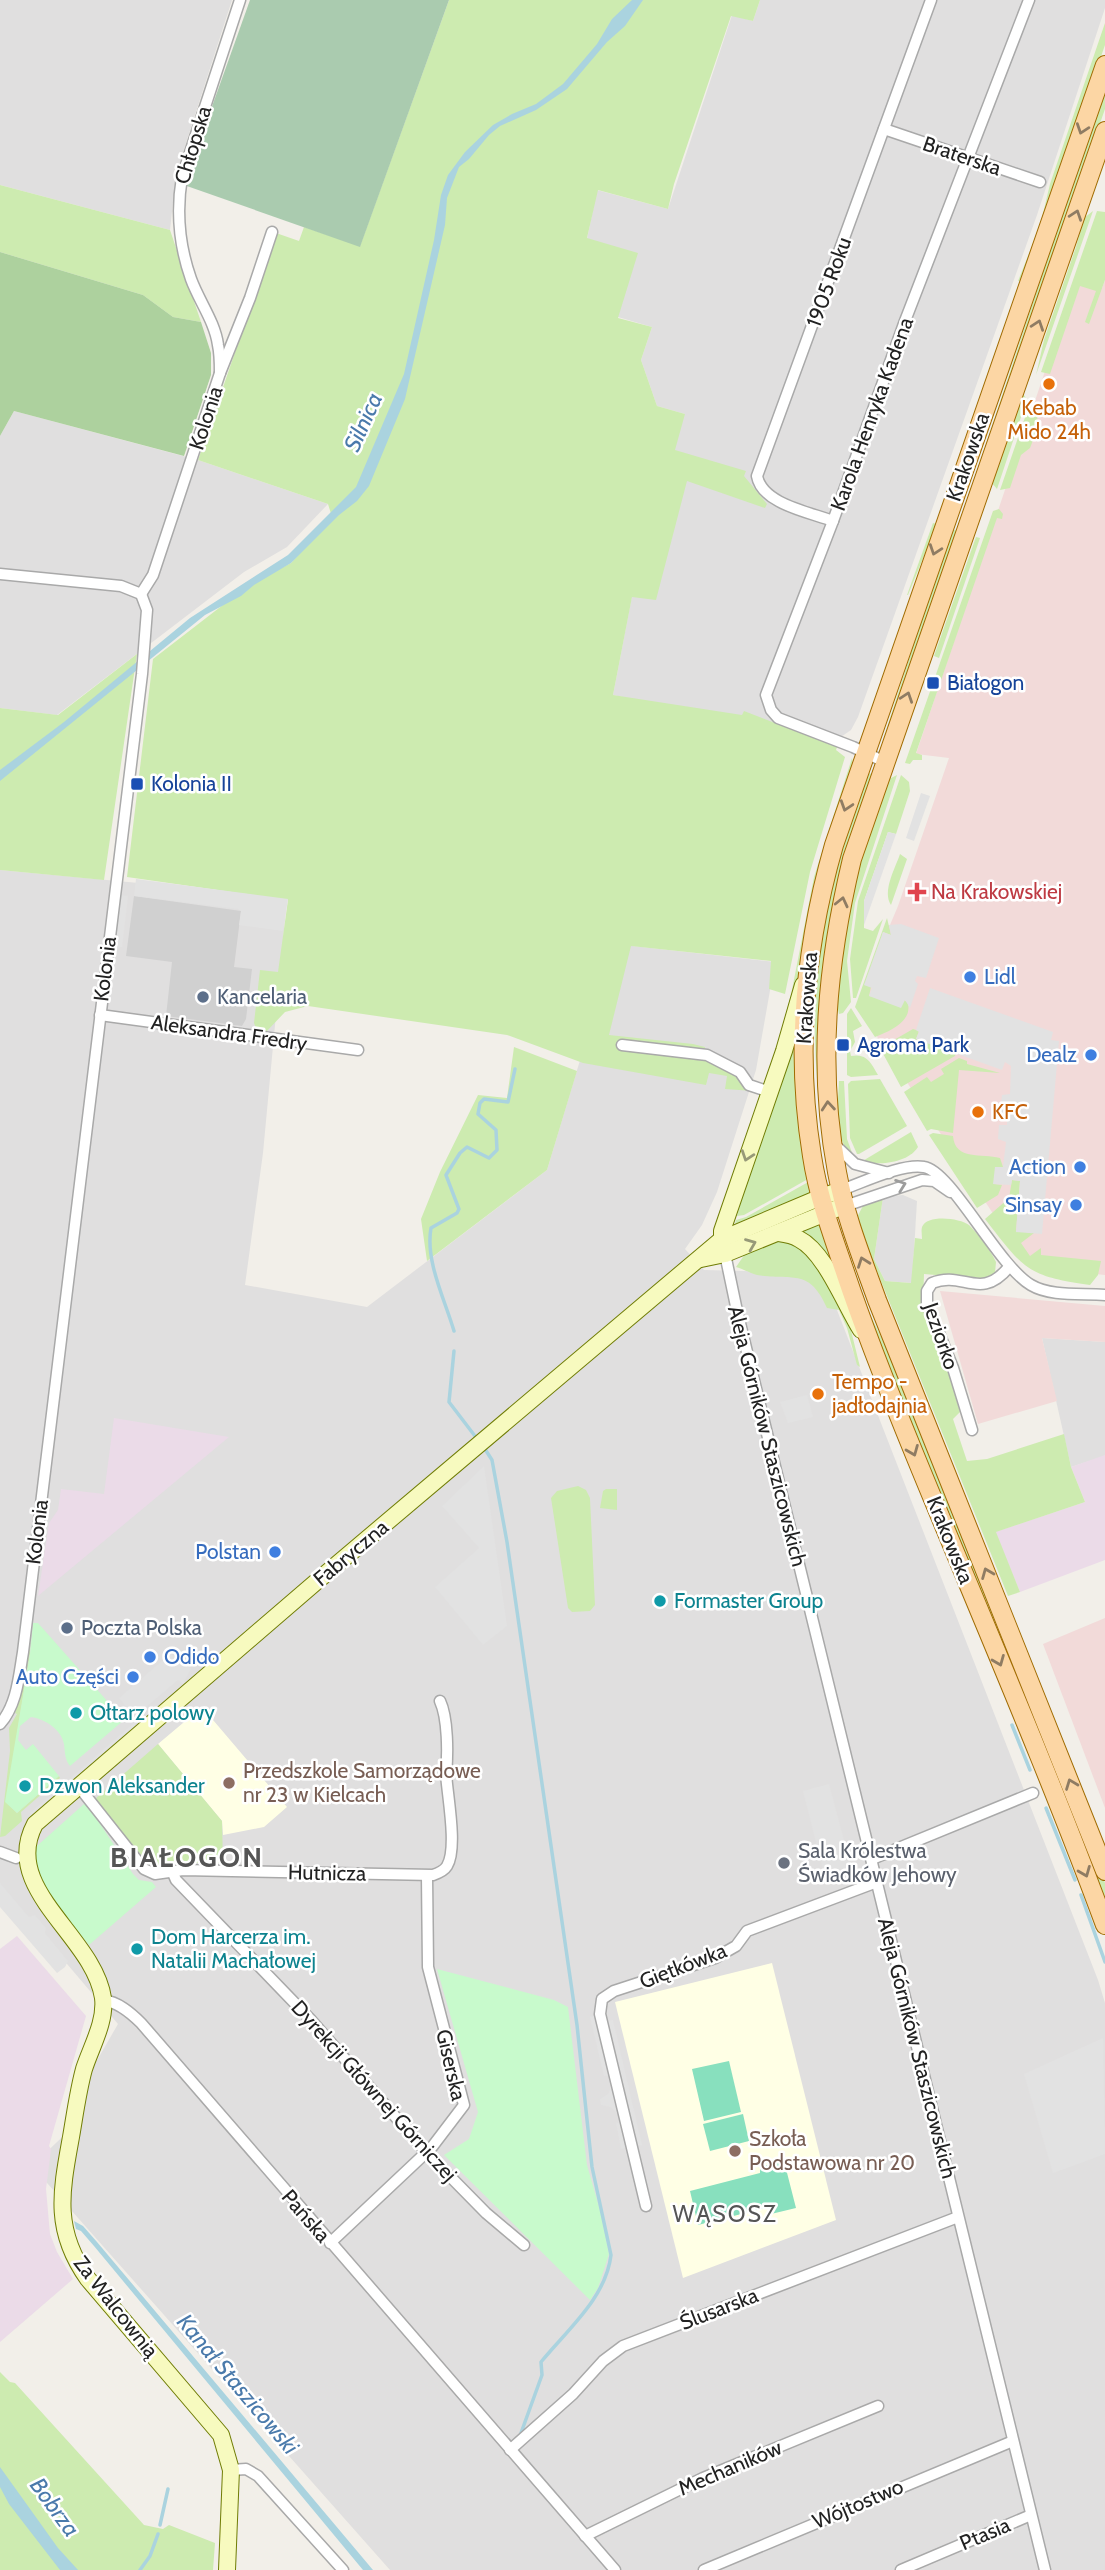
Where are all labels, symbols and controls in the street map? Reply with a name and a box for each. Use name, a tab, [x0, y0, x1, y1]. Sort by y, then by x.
street label: Chłopska	[169, 103, 216, 187]
one-way arrow	[1076, 123, 1090, 135]
street label: Braterska	[920, 130, 1005, 181]
one-way arrow	[1068, 209, 1082, 221]
street label: 1905 Roku	[801, 234, 856, 330]
street label: Karola Henryka Kadena	[825, 314, 918, 514]
one-way arrow	[1030, 319, 1044, 331]
marker: Kebab Mido 24h	[1041, 376, 1057, 392]
street label: Kolonia	[184, 383, 228, 453]
water label: Silnica	[338, 388, 388, 456]
place label: Kebab Mido 24h	[1007, 395, 1091, 444]
street label: Krakowska	[941, 409, 994, 504]
one-way arrow	[929, 544, 943, 556]
place label: Białogon	[947, 670, 1024, 695]
marker: Białogon	[925, 675, 941, 691]
one-way arrow	[899, 692, 913, 704]
place label: Kolonia II	[151, 771, 232, 796]
marker: Kolonia II	[129, 776, 145, 792]
one-way arrow	[840, 800, 854, 812]
place label: Na Krakowskiej	[931, 879, 1062, 905]
marker: Na Krakowskiej	[909, 884, 925, 900]
one-way arrow	[834, 897, 848, 909]
street label: Kolonia	[88, 935, 121, 1003]
street label: Krakowska	[791, 951, 822, 1045]
place label: Lidl	[984, 964, 1016, 989]
marker: Lidl	[962, 969, 978, 985]
place label: Kancelaria	[217, 984, 307, 1009]
marker: Kancelaria	[195, 989, 211, 1005]
street label: Aleksandra Fredry	[149, 1009, 309, 1056]
place label: Agroma Park	[857, 1032, 970, 1057]
marker: Agroma Park	[835, 1037, 851, 1053]
place label: Dealz	[1026, 1042, 1077, 1067]
marker: Dealz	[1083, 1047, 1099, 1063]
place label: KFC	[992, 1099, 1028, 1124]
one-way arrow	[821, 1100, 836, 1111]
marker: KFC	[970, 1104, 986, 1120]
one-way arrow	[741, 1149, 755, 1162]
place label: Action	[1009, 1154, 1066, 1179]
marker: Action	[1072, 1159, 1088, 1175]
one-way arrow	[895, 1179, 907, 1193]
place label: Sinsay	[1005, 1192, 1062, 1217]
marker: Sinsay	[1068, 1197, 1084, 1213]
one-way arrow	[745, 1238, 757, 1252]
one-way arrow	[857, 1256, 871, 1268]
street label: Jeziorko	[918, 1298, 964, 1372]
street label: Aleja Górników Staszicowskich	[722, 1303, 812, 1569]
place label: Tempo - jadłodajnia	[831, 1369, 927, 1419]
marker: Tempo - jadłodajnia	[810, 1386, 826, 1402]
one-way arrow	[905, 1443, 919, 1456]
street label: Krakowska	[922, 1492, 979, 1587]
street label: Kolonia	[20, 1498, 53, 1566]
street label: Fabryczna	[308, 1514, 393, 1591]
place label: Polstan	[195, 1539, 261, 1564]
marker: Polstan	[267, 1544, 283, 1560]
one-way arrow	[982, 1567, 996, 1579]
place label: Formaster Group	[674, 1588, 823, 1613]
marker: Formaster Group	[652, 1593, 668, 1609]
place label: Poczta Polska	[81, 1615, 202, 1640]
marker: Poczta Polska	[59, 1620, 75, 1636]
place label: Odido	[164, 1644, 219, 1669]
marker: Odido	[142, 1649, 158, 1665]
one-way arrow	[991, 1655, 1005, 1667]
place label: Auto Części	[16, 1664, 119, 1689]
marker: Auto Części	[125, 1669, 141, 1685]
place label: Ołtarz polowy	[90, 1700, 215, 1725]
marker: Ołtarz polowy	[68, 1705, 84, 1721]
place label: Przedszkole Samorządowe nr 23 w Kielcach	[243, 1758, 481, 1807]
place label: Dzwon Aleksander	[39, 1773, 205, 1798]
marker: Przedszkole Samorządowe nr 23 w Kielcach	[221, 1775, 237, 1791]
marker: Dzwon Aleksander	[17, 1778, 33, 1794]
one-way arrow	[1066, 1779, 1080, 1791]
place label: Sala Królestwa Świadków Jehowy	[798, 1838, 957, 1887]
district label: BIAŁOGON	[110, 1840, 264, 1874]
marker: Sala Królestwa Świadków Jehowy	[776, 1855, 792, 1871]
street label: Hutnicza	[288, 1859, 366, 1886]
one-way arrow	[1076, 1865, 1090, 1877]
street label: Aleja Górników Staszicowskich	[872, 1915, 962, 2181]
place label: Dom Harcerza im. Natalii Machałowej	[151, 1924, 316, 1974]
street label: Giętkówka	[636, 1938, 730, 1994]
marker: Dom Harcerza im. Natalii Machałowej	[129, 1941, 145, 1957]
street label: Dyrekcji Głównej Górniczej	[286, 1995, 462, 2187]
street label: Giserska	[431, 2027, 472, 2103]
place label: Szkoła Podstawowa nr 20	[749, 2126, 915, 2175]
marker: Szkoła Podstawowa nr 20	[727, 2143, 743, 2159]
street label: Pańska	[277, 2184, 336, 2247]
district label: WĄSOSZ	[672, 2200, 778, 2228]
street label: Za Walcownią	[69, 2251, 164, 2363]
street label: Ślusarska	[676, 2282, 761, 2335]
water label: Kanał Staszicowski	[171, 2308, 306, 2461]
street label: Mechaników	[674, 2434, 785, 2501]
water label: Bobrza	[24, 2472, 86, 2542]
street label: Wójtostwo	[809, 2473, 907, 2535]
street label: Ptasia	[956, 2512, 1014, 2555]

